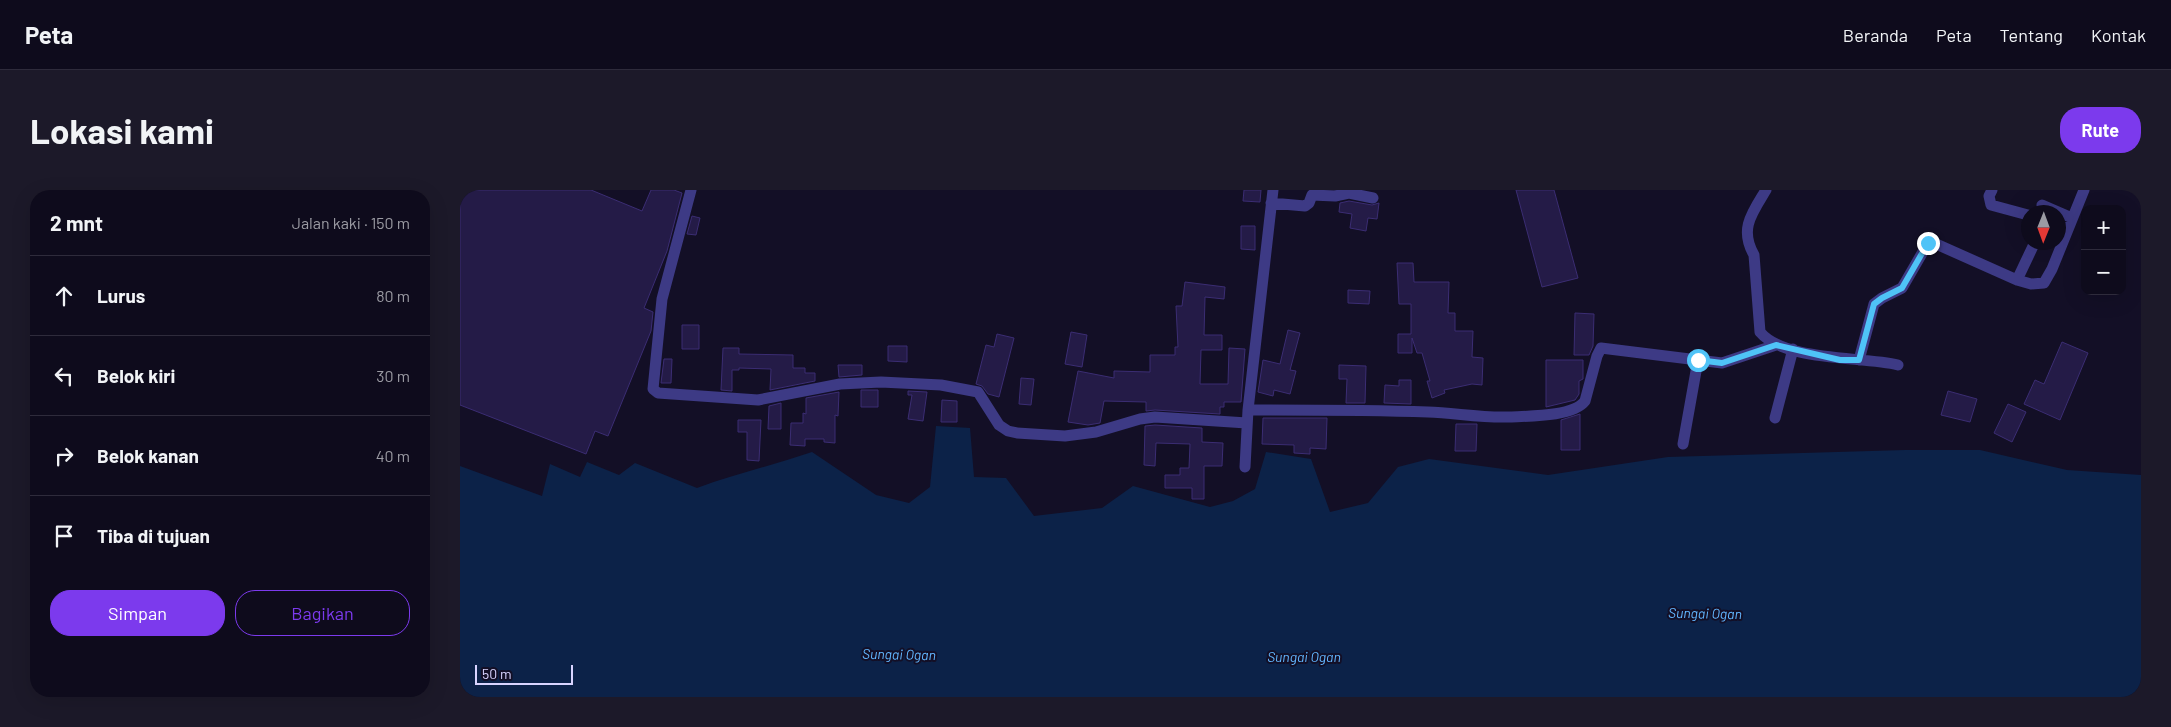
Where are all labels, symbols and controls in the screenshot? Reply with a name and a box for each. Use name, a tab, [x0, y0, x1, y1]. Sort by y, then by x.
text: Peta	[25, 20, 73, 49]
text: Beranda	[1843, 24, 1908, 46]
text: Peta	[1936, 24, 1972, 46]
text: Tentang	[2000, 24, 2063, 46]
text: Kontak	[2091, 24, 2146, 46]
button: Rute	[2060, 107, 2141, 153]
text: Lokasi kami	[30, 109, 214, 151]
north arrow	[2021, 205, 2066, 250]
map controls	[2081, 205, 2126, 295]
button: +	[2081, 205, 2126, 250]
text: 2 mnt	[50, 210, 103, 235]
text: Jalan kaki · 150 m	[292, 213, 410, 232]
route end	[1917, 232, 1940, 255]
button: −	[2081, 250, 2126, 295]
icon: ahead	[50, 282, 78, 310]
text: Lurus	[97, 284, 145, 307]
text: 80 m	[376, 286, 410, 305]
route start	[1687, 349, 1710, 372]
icon: left	[50, 362, 78, 390]
text: Belok kiri	[97, 364, 175, 387]
text: 30 m	[376, 366, 410, 385]
icon: right	[50, 442, 78, 470]
text: Belok kanan	[97, 444, 199, 467]
text: 40 m	[376, 446, 410, 465]
icon: arrive	[50, 522, 78, 550]
text: Tiba di tujuan	[97, 524, 210, 547]
button: Simpan	[50, 590, 225, 636]
button: Bagikan	[235, 590, 410, 636]
water label: Sungai Ogan	[1668, 604, 1742, 622]
water label: Sungai Ogan	[862, 645, 936, 663]
water label: Sungai Ogan	[1267, 648, 1341, 665]
scale bar	[475, 662, 572, 685]
text: 50 m	[482, 665, 511, 682]

